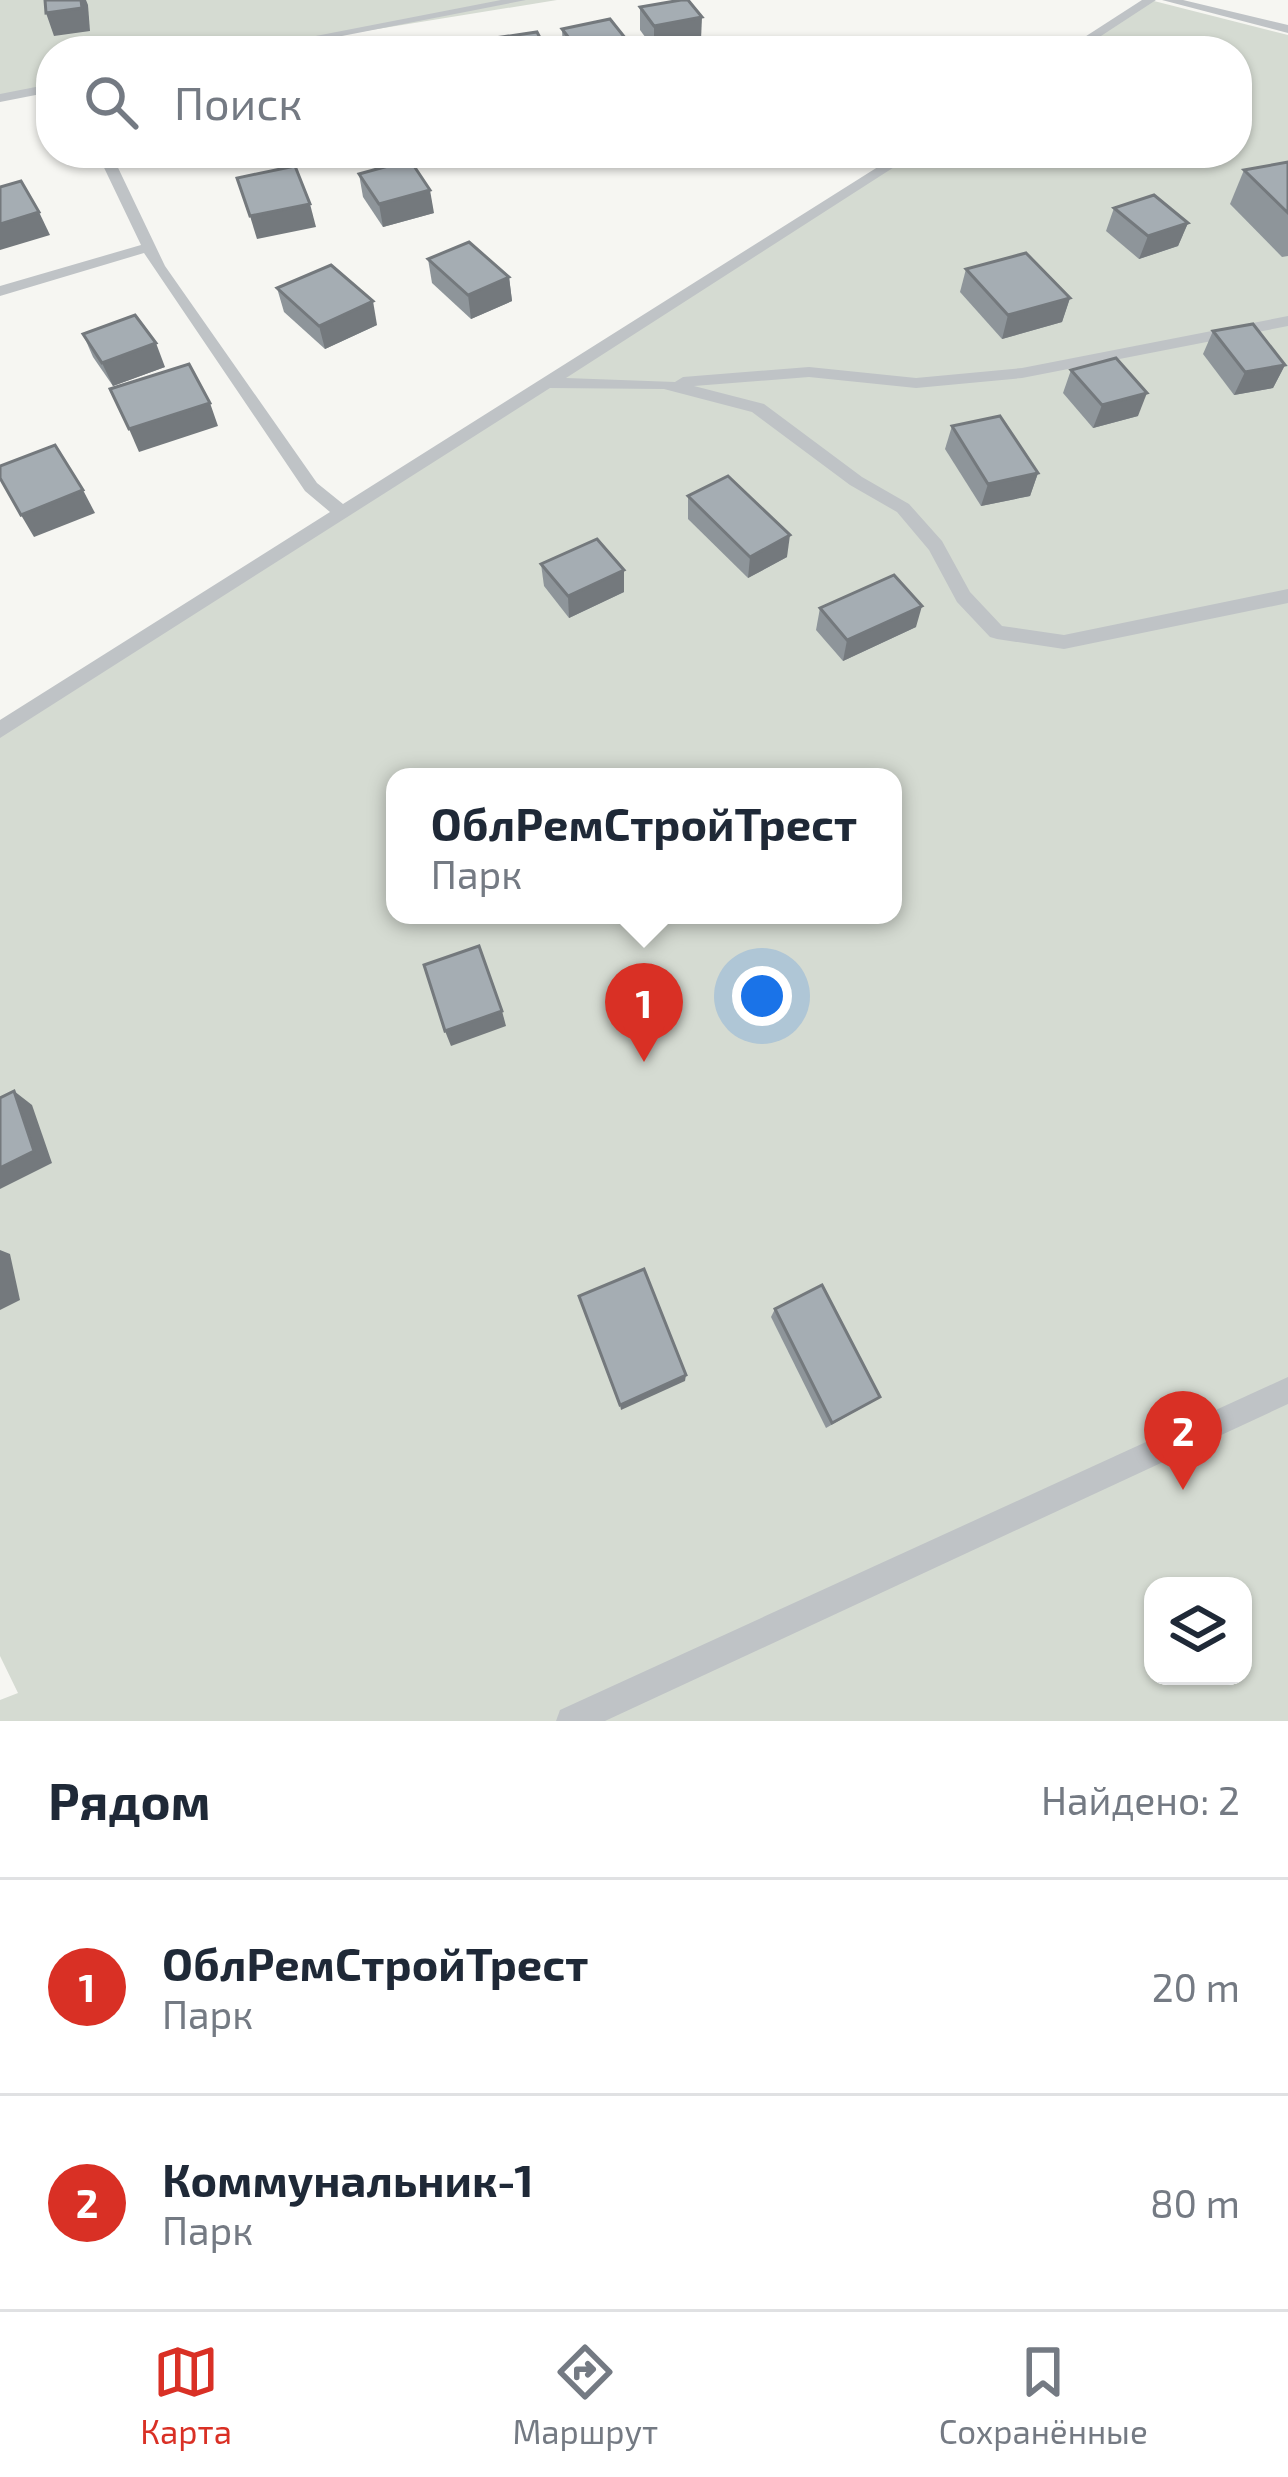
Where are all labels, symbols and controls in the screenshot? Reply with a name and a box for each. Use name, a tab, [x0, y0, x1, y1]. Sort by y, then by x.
search box	[36, 36, 1252, 168]
icon: search	[78, 69, 144, 135]
text: Поиск	[174, 75, 302, 129]
popup	[386, 768, 902, 924]
text: ОблРемСтройТрест	[431, 796, 857, 850]
text: Парк	[431, 850, 522, 897]
pin: 1	[605, 963, 683, 1062]
your location	[732, 966, 792, 1026]
pin: 2	[1144, 1391, 1222, 1490]
map controls	[1144, 1577, 1252, 1685]
button: layers	[1144, 1577, 1252, 1685]
text: Рядом	[48, 1769, 211, 1830]
text: Найдено: 2	[1041, 1776, 1240, 1823]
text: ОблРемСтройТрест	[162, 1936, 588, 1990]
text: 1	[79, 1963, 95, 2010]
text: 20 m	[1152, 1963, 1240, 2010]
text: Парк	[162, 1990, 253, 2037]
text: Коммунальник-1	[162, 2152, 534, 2206]
text: 2	[76, 2179, 98, 2226]
text: 80 m	[1150, 2179, 1240, 2226]
text: Парк	[162, 2206, 253, 2253]
tab: Карта	[140, 2339, 232, 2451]
tab: Маршрут	[512, 2339, 658, 2451]
tab: Сохранённые	[939, 2339, 1148, 2451]

